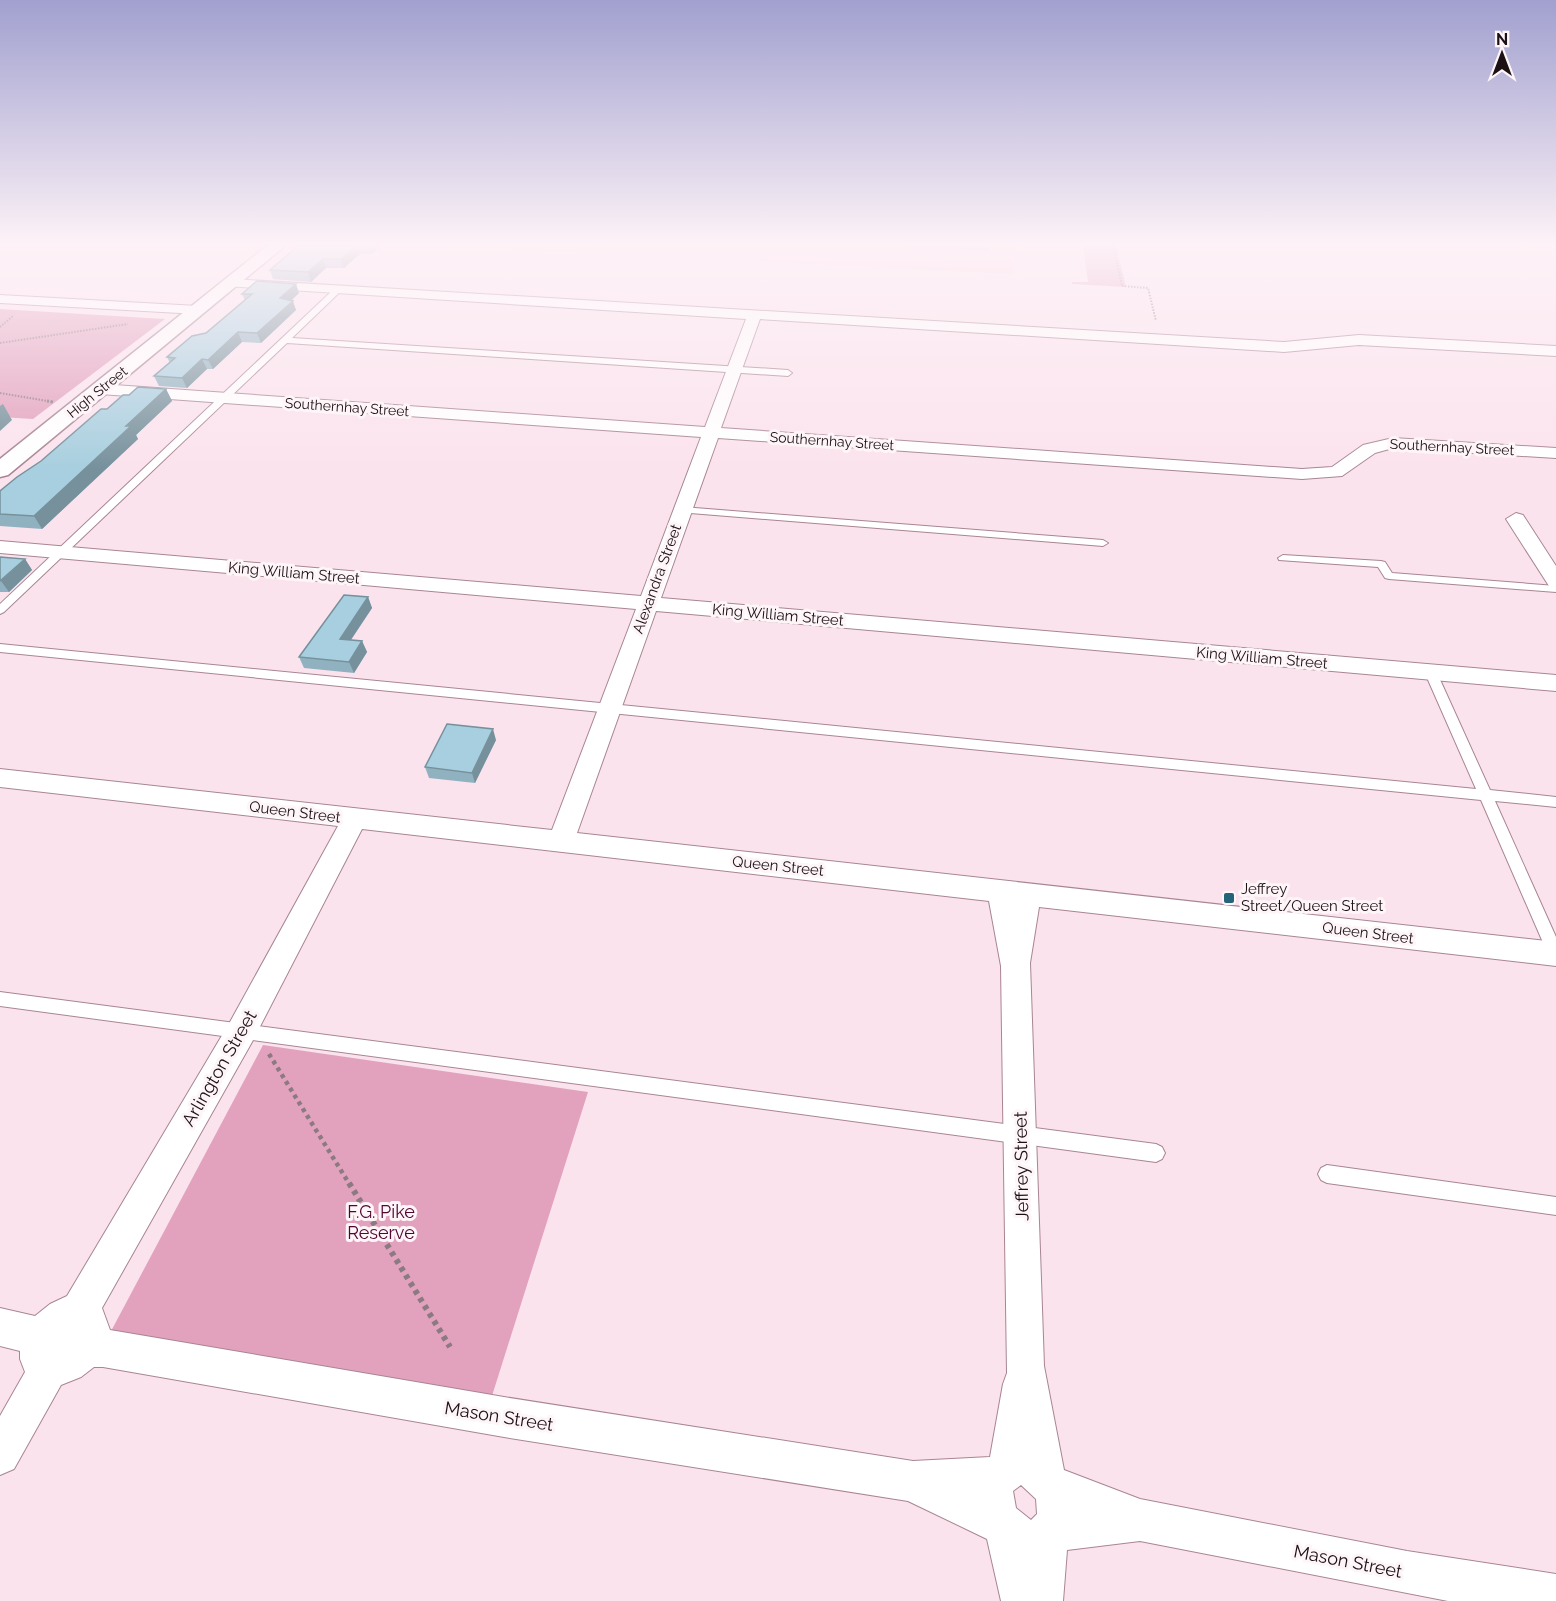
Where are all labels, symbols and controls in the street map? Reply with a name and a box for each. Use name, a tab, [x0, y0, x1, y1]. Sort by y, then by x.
north arrow	[1472, 24, 1532, 84]
text: N	[1496, 30, 1508, 49]
street label: High Street	[64, 363, 130, 421]
street label: Southernhay Street	[284, 395, 410, 419]
street label: Southernhay Street	[769, 429, 895, 453]
street label: Southernhay Street	[1389, 436, 1515, 458]
street label: Alexandra Street	[629, 522, 685, 636]
street label: King William Street	[227, 558, 361, 588]
street label: King William Street	[711, 600, 845, 630]
street label: King William Street	[1195, 643, 1329, 673]
street label: Queen Street	[248, 797, 342, 827]
street label: Queen Street	[731, 852, 825, 880]
place label: Jeffrey Street/Queen Street	[1241, 880, 1383, 915]
marker: Jeffrey Street/Queen Street	[1222, 891, 1236, 905]
street label: Queen Street	[1321, 918, 1415, 948]
street label: Arlington Street	[177, 1006, 261, 1130]
street label: Jeffrey Street	[1010, 1111, 1032, 1221]
park label: F.G. Pike Reserve	[347, 1201, 415, 1243]
street label: Mason Street	[443, 1397, 555, 1435]
street label: Mason Street	[1292, 1540, 1404, 1582]

